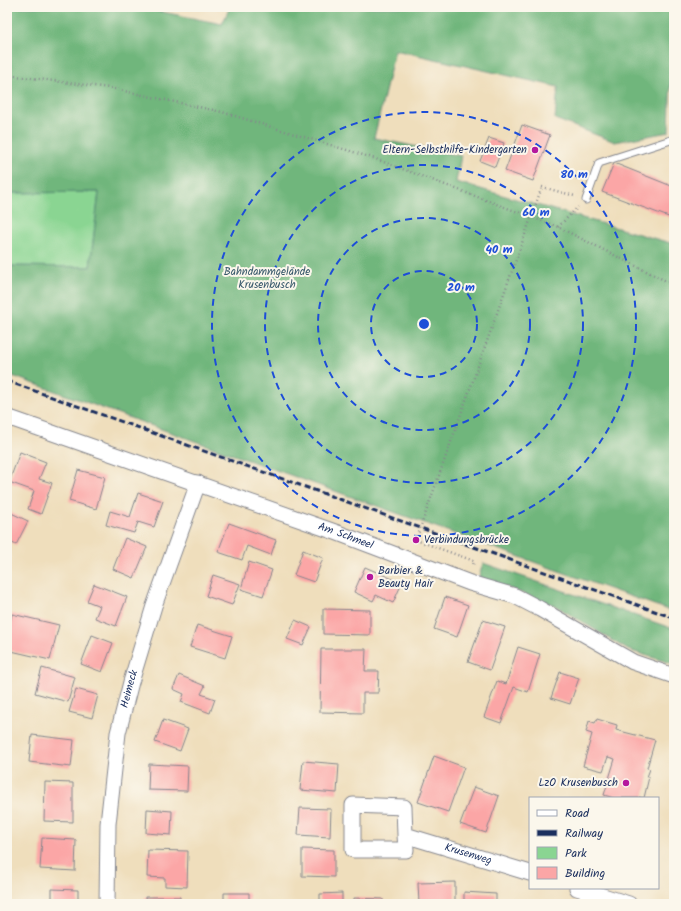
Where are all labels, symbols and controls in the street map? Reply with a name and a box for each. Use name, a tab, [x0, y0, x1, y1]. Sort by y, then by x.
place label: Eltern-Selbsthilfe-Kindergarten	[382, 141, 527, 159]
marker: Eltern-Selbsthilfe-Kindergarten	[530, 145, 540, 155]
text: 80 m	[560, 165, 588, 184]
text: 60 m	[522, 203, 550, 222]
text: 40 m	[485, 240, 513, 259]
park label: Bahndammgelände Krusenbusch	[224, 263, 310, 294]
text: 20 m	[447, 278, 475, 297]
centre of rings	[417, 317, 431, 331]
street label: Am Schmeel	[315, 518, 376, 555]
place label: Verbindungsbrücke	[424, 531, 509, 549]
marker: Verbindungsbrücke	[411, 535, 421, 545]
place label: Barbier & Beauty Hair	[378, 562, 434, 593]
marker: Barbier & Beauty Hair	[365, 572, 375, 582]
street label: Heimeck	[116, 667, 143, 710]
place label: LzO Krusenbusch	[539, 774, 618, 792]
marker: LzO Krusenbusch	[621, 778, 631, 788]
legend	[529, 797, 659, 889]
text: Road	[565, 804, 590, 823]
text: Railway	[565, 824, 603, 843]
street label: Krusenweg	[442, 838, 494, 870]
text: Park	[565, 844, 587, 863]
text: Building	[565, 864, 605, 883]

